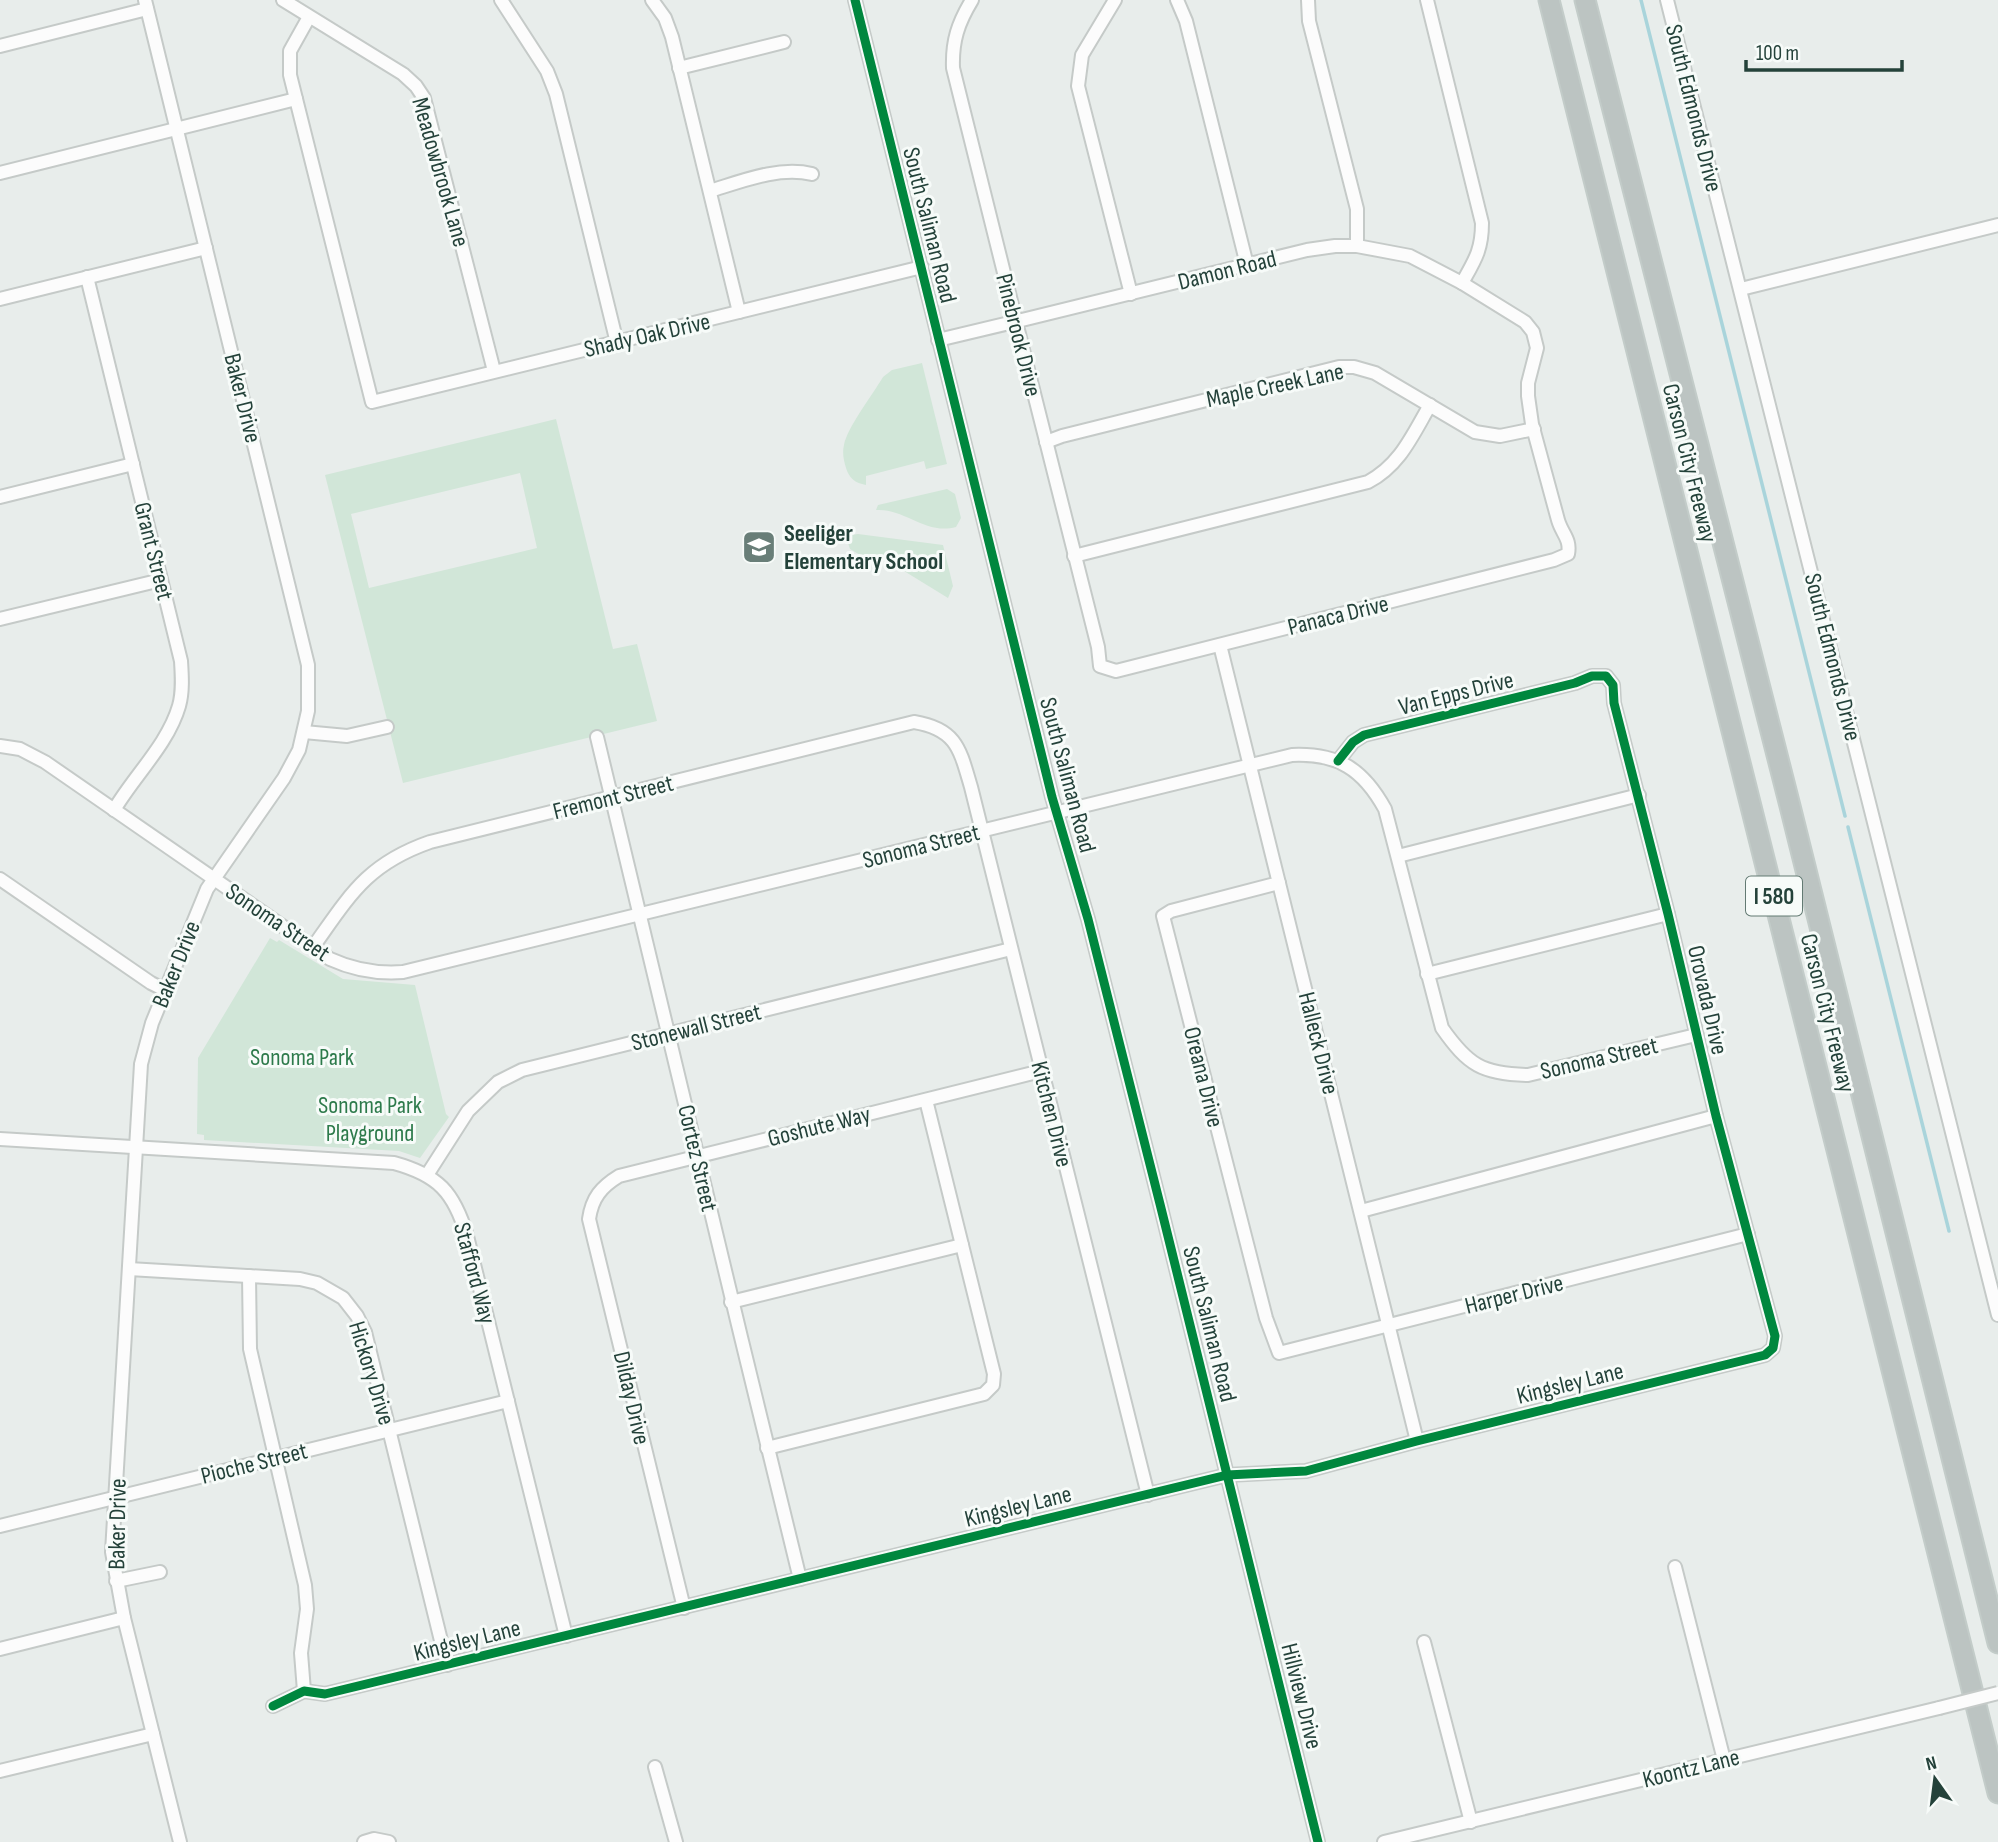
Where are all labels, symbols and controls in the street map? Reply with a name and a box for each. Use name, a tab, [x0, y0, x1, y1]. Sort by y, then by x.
street label: South Edmonds Drive	[1659, 21, 1728, 195]
scale bar	[1746, 28, 1902, 72]
text: 100 m	[1756, 41, 1799, 66]
street label: Meadowbrook Lane	[405, 94, 476, 250]
street label: South Saliman Road	[896, 144, 963, 306]
street label: Damon Road	[1175, 244, 1279, 297]
street label: Pinebrook Drive	[989, 271, 1048, 400]
street label: Shady Oak Drive	[581, 307, 713, 364]
street label: Baker Drive	[217, 350, 268, 446]
street label: Maple Creek Lane	[1204, 357, 1346, 414]
street label: Carson City Freeway	[1656, 381, 1723, 545]
street label: Grant Street	[127, 499, 180, 603]
place label: Seeliger Elementary School	[784, 519, 943, 576]
school or university icon: Seeliger Elementary School	[740, 528, 778, 566]
street label: South Edmonds Drive	[1798, 570, 1867, 744]
street label: Panaca Drive	[1285, 589, 1392, 642]
street label: Van Epps Drive	[1396, 665, 1517, 722]
street label: South Saliman Road	[1033, 694, 1102, 856]
street label: Fremont Street	[550, 769, 676, 826]
street label: Sonoma Street	[860, 818, 983, 875]
road number: I 580	[1746, 876, 1802, 916]
street label: Sonoma Street	[220, 877, 335, 968]
street label: Baker Drive	[146, 917, 207, 1012]
street label: Carson City Freeway	[1794, 931, 1861, 1095]
street label: Orovada Drive	[1681, 943, 1734, 1058]
street label: Halleck Drive	[1292, 989, 1345, 1097]
street label: Stonewall Street	[628, 997, 764, 1058]
street label: Oreana Drive	[1177, 1024, 1230, 1130]
street label: Sonoma Street	[1538, 1031, 1661, 1086]
park label: Sonoma Park	[250, 1043, 354, 1072]
street label: Kitchen Drive	[1024, 1058, 1079, 1170]
park label: Sonoma Park Playground	[318, 1091, 422, 1148]
street label: Goshute Way	[765, 1100, 873, 1153]
street label: Cortez Street	[671, 1102, 724, 1214]
street label: Stafford Way	[447, 1219, 502, 1327]
street label: South Saliman Road	[1176, 1243, 1243, 1405]
street label: Harper Drive	[1462, 1268, 1566, 1321]
street label: Hickory Drive	[342, 1318, 401, 1429]
street label: Dilday Drive	[607, 1349, 656, 1448]
street label: Kingsley Lane	[1514, 1356, 1626, 1411]
street label: Pioche Street	[198, 1436, 310, 1491]
street label: Baker Drive	[102, 1478, 133, 1570]
street label: Kingsley Lane	[962, 1479, 1074, 1534]
street label: Kingsley Lane	[411, 1613, 523, 1668]
street label: Hillview Drive	[1274, 1640, 1329, 1752]
street label: Koontz Lane	[1640, 1742, 1743, 1795]
north arrow	[1900, 1744, 1970, 1814]
text: N	[1924, 1752, 1939, 1776]

